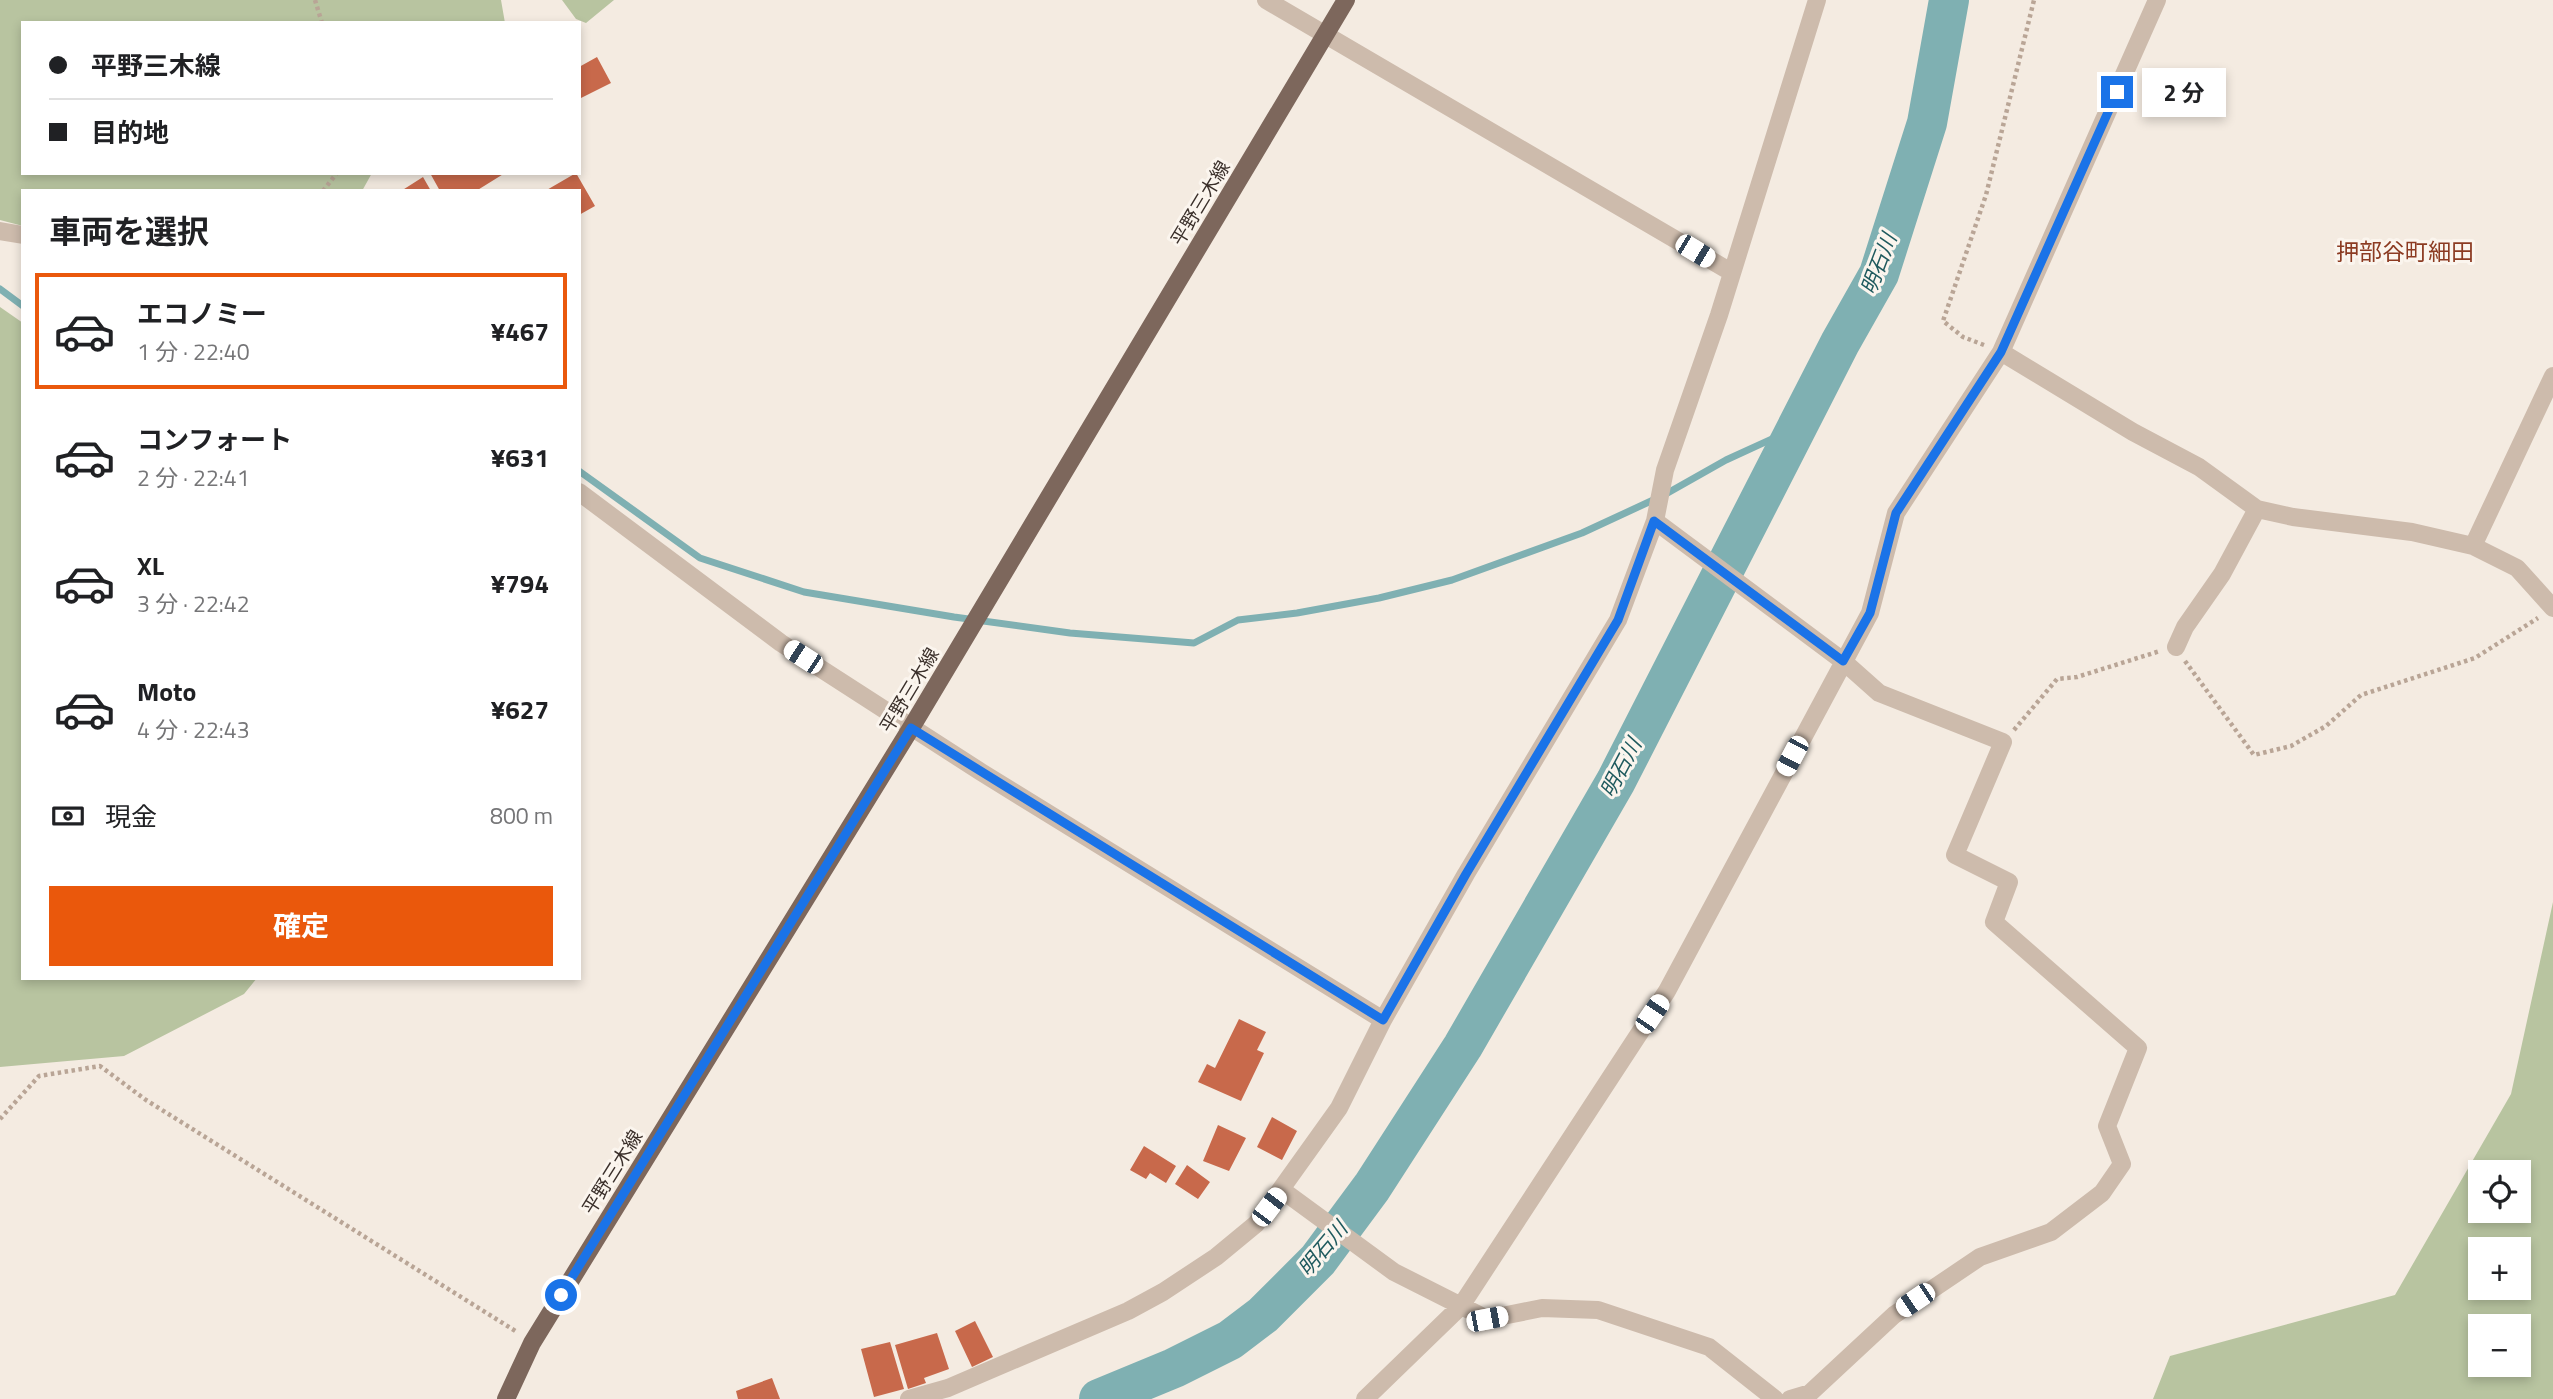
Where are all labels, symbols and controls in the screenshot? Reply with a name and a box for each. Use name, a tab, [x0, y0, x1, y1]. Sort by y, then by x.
text: 平野三木線	[91, 46, 221, 85]
callout: 2 分	[2142, 68, 2226, 116]
text: 2 分	[2164, 75, 2204, 110]
route end	[2101, 76, 2133, 108]
text: 目的地	[91, 113, 169, 152]
street label: 平野三木線	[1163, 155, 1236, 251]
text: 車両を選択	[49, 207, 209, 255]
water label: 明石川	[1852, 227, 1905, 299]
car	[1672, 231, 1719, 271]
district label: 押部谷町細田	[2336, 234, 2474, 269]
text: エコノミー	[137, 294, 267, 333]
icon: car	[53, 300, 116, 363]
text: ¥467	[491, 312, 549, 351]
text: 1 分 · 22:40	[137, 334, 250, 369]
text: コンフォート	[137, 420, 292, 459]
icon: car	[53, 426, 116, 489]
text: ¥631	[491, 438, 549, 477]
text: 2 分 · 22:41	[137, 460, 250, 495]
text: XL	[137, 546, 164, 585]
icon: car	[53, 552, 116, 615]
text: ¥794	[491, 564, 549, 603]
text: 3 分 · 22:42	[137, 586, 250, 621]
car	[780, 637, 827, 677]
street label: 平野三木線	[872, 642, 945, 738]
text: Moto	[137, 672, 196, 711]
icon: car	[53, 678, 116, 741]
text: ¥627	[491, 690, 549, 729]
text: 4 分 · 22:43	[137, 712, 250, 747]
water label: 明石川	[1591, 730, 1650, 803]
car	[1773, 733, 1812, 779]
icon: cash	[49, 797, 87, 835]
text: 現金	[105, 797, 157, 836]
text: 800 m	[490, 798, 553, 833]
button: 確定	[49, 886, 553, 966]
car	[1632, 991, 1673, 1037]
street label: 平野三木線	[574, 1124, 649, 1220]
map controls	[2468, 1160, 2531, 1377]
button: locate	[2468, 1160, 2531, 1223]
car	[1248, 1184, 1291, 1230]
water label: 明石川	[1290, 1212, 1356, 1283]
button: +	[2468, 1237, 2531, 1300]
route start	[545, 1279, 577, 1311]
car	[1892, 1280, 1939, 1320]
car	[1465, 1305, 1510, 1333]
button: −	[2468, 1314, 2531, 1377]

